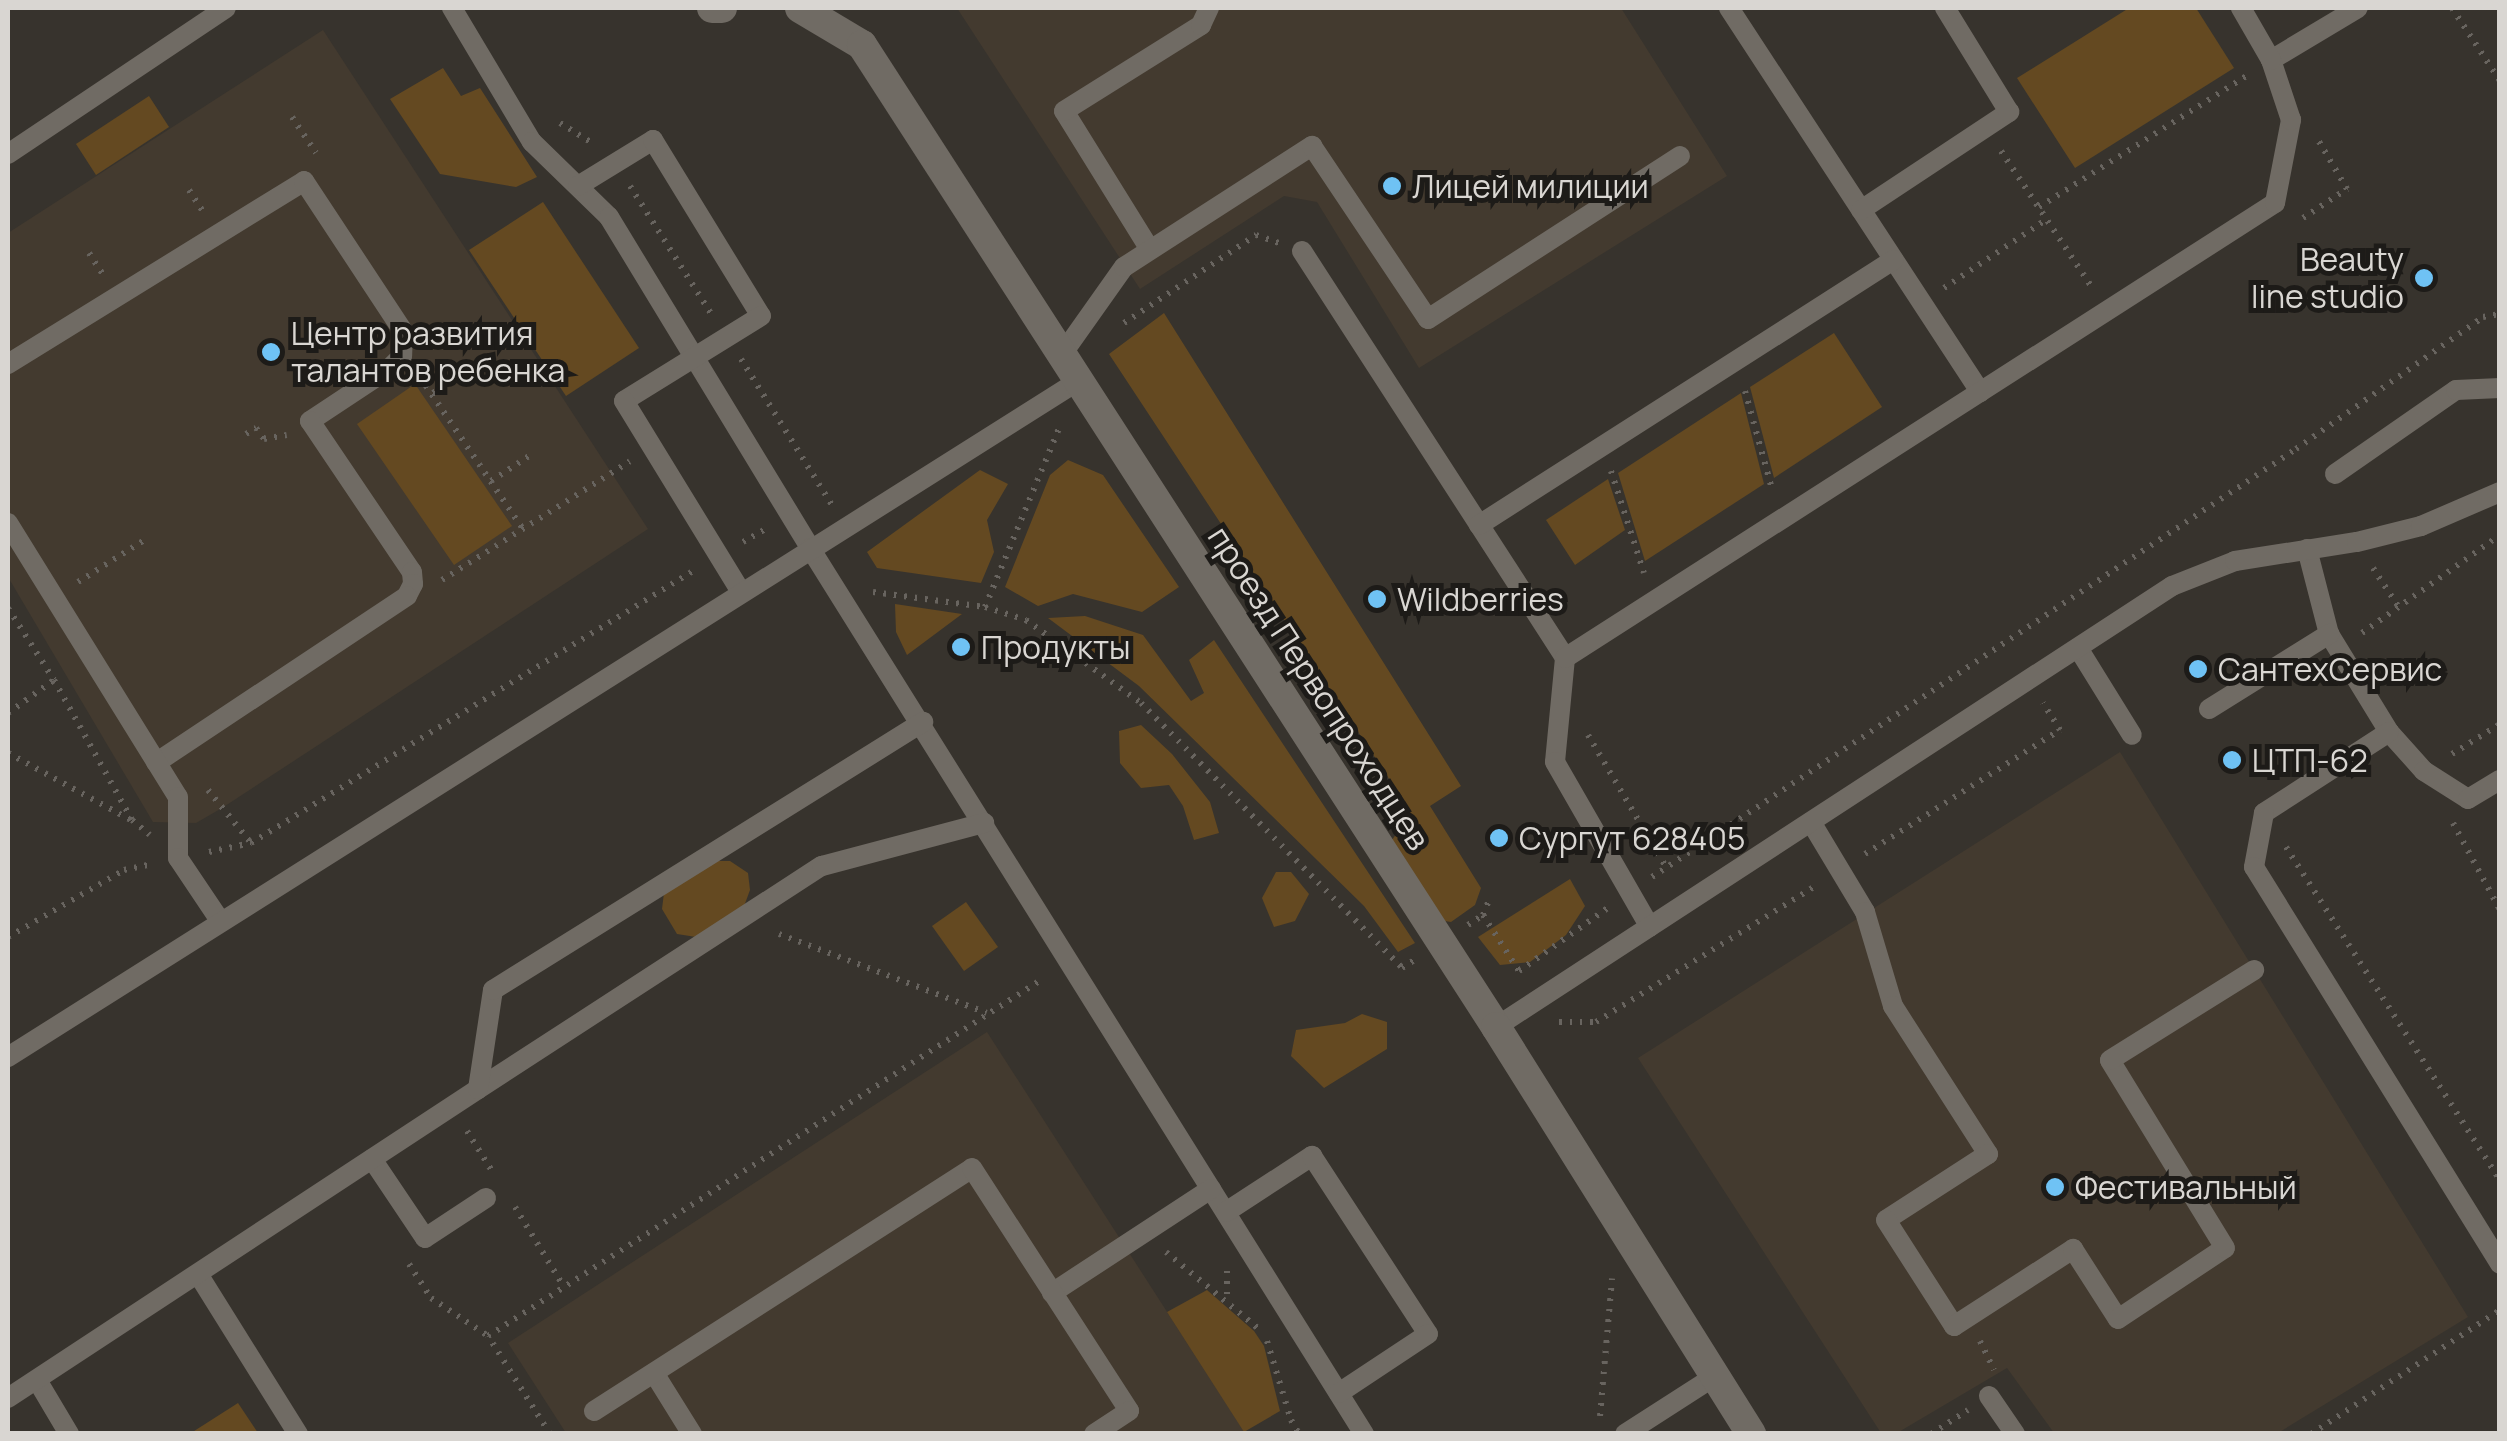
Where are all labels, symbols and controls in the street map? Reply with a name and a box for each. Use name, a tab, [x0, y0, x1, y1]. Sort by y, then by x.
place label: Лицей милиции	[1412, 167, 1649, 205]
marker: Лицей милиции	[1381, 175, 1403, 197]
place label: Beauty line studio	[2251, 241, 2404, 316]
marker: Beauty line studio	[2413, 267, 2435, 289]
place label: Центр развития талантов ребенка	[291, 315, 565, 390]
marker: Центр развития талантов ребенка	[260, 341, 282, 363]
street label: проезд Первопроходцев	[1200, 519, 1438, 857]
place label: Wildberries	[1397, 580, 1564, 618]
marker: Wildberries	[1366, 588, 1388, 610]
place label: Продукты	[981, 628, 1131, 666]
marker: Продукты	[950, 636, 972, 658]
place label: СантехСервис	[2218, 650, 2442, 688]
marker: СантехСервис	[2187, 658, 2209, 680]
place label: ЦТП-62	[2252, 741, 2368, 779]
marker: ЦТП-62	[2221, 749, 2243, 771]
place label: Сургут 628405	[1519, 819, 1745, 857]
marker: Сургут 628405	[1488, 827, 1510, 849]
place label: Фестивальный	[2075, 1168, 2297, 1206]
marker: Фестивальный	[2044, 1176, 2066, 1198]

